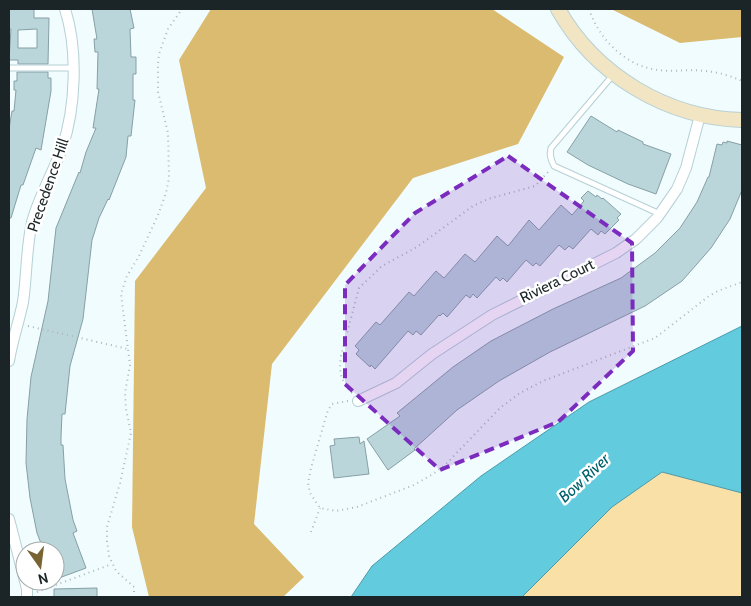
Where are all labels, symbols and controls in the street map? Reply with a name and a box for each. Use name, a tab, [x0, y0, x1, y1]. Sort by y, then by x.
street label: Precedence Hill	[24, 135, 73, 234]
street label: Riviera Court	[517, 255, 597, 307]
water label: Bow River	[555, 449, 614, 506]
north arrow	[15, 541, 65, 591]
text: N	[36, 569, 50, 589]

